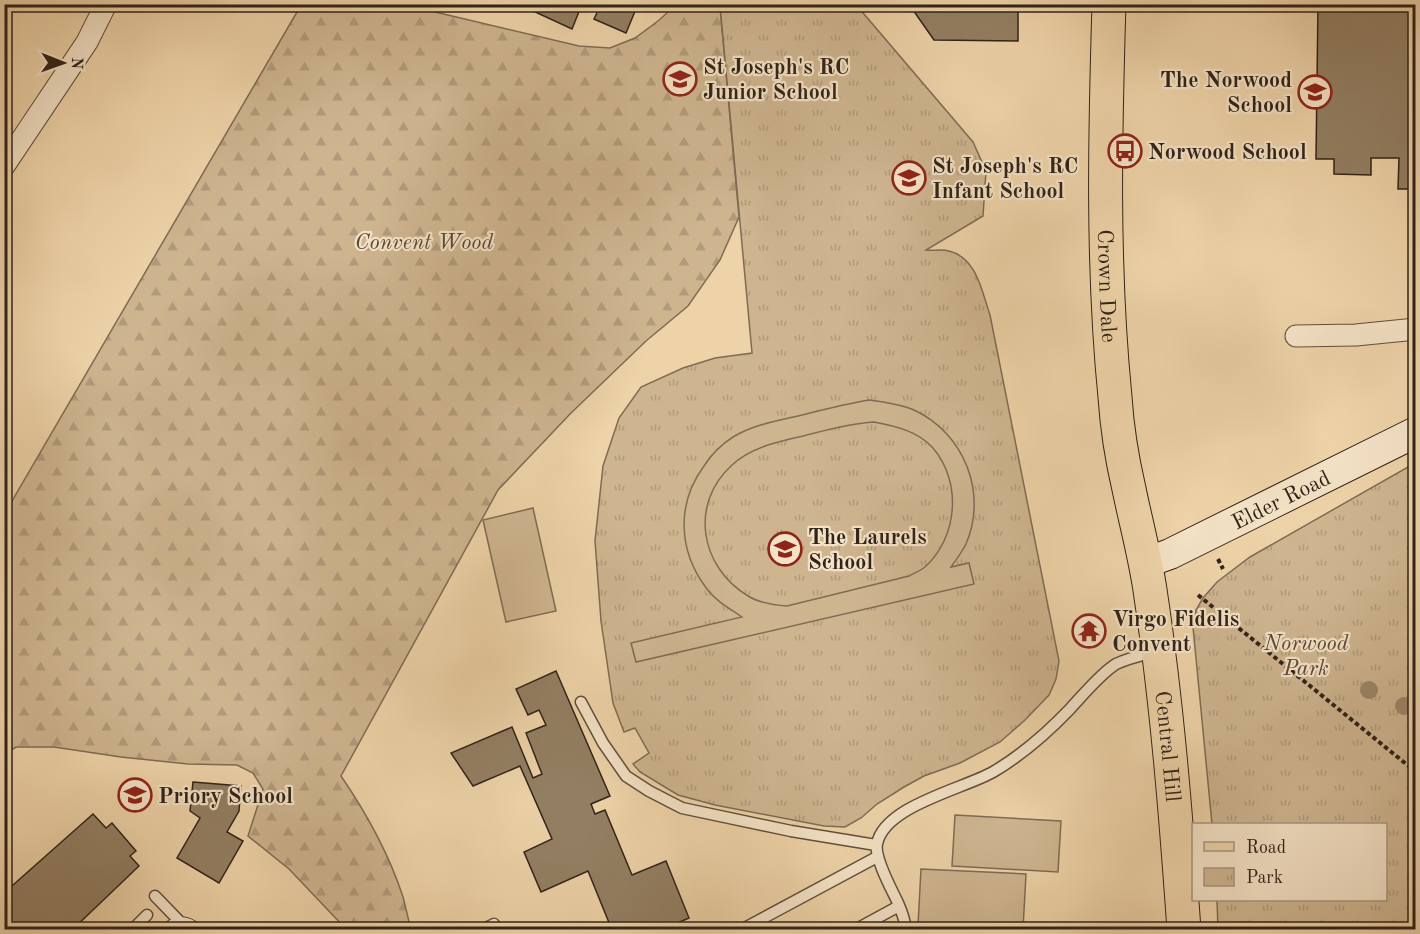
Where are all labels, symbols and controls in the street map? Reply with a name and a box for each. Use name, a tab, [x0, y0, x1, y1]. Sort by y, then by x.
north arrow	[33, 33, 93, 93]
text: N	[68, 57, 84, 70]
place label: St Joseph's RC Junior School	[703, 57, 849, 104]
school or university icon: St Joseph's RC Junior School	[662, 61, 698, 97]
place label: The Norwood School	[1160, 70, 1292, 117]
school or university icon: The Norwood School	[1297, 74, 1333, 110]
bus stop icon: Norwood School	[1107, 133, 1143, 169]
place label: Norwood School	[1148, 142, 1307, 164]
place label: St Joseph's RC Infant School	[932, 156, 1078, 203]
school or university icon: St Joseph's RC Infant School	[891, 160, 927, 196]
street label: Crown Dale	[1093, 229, 1119, 344]
park label: Convent Wood	[355, 232, 494, 254]
street label: Elder Road	[1229, 467, 1334, 535]
place label: The Laurels School	[808, 527, 927, 574]
school or university icon: The Laurels School	[767, 531, 803, 567]
place label: Virgo Fidelis Convent	[1112, 609, 1239, 656]
temple icon: Virgo Fidelis Convent	[1071, 613, 1107, 649]
park label: Norwood Park	[1263, 633, 1349, 680]
street label: Central Hill	[1150, 690, 1183, 803]
school or university icon: Priory School	[117, 777, 153, 813]
place label: Priory School	[158, 786, 293, 808]
legend	[1192, 823, 1387, 901]
text: Road	[1246, 839, 1286, 857]
text: Park	[1246, 869, 1283, 887]

